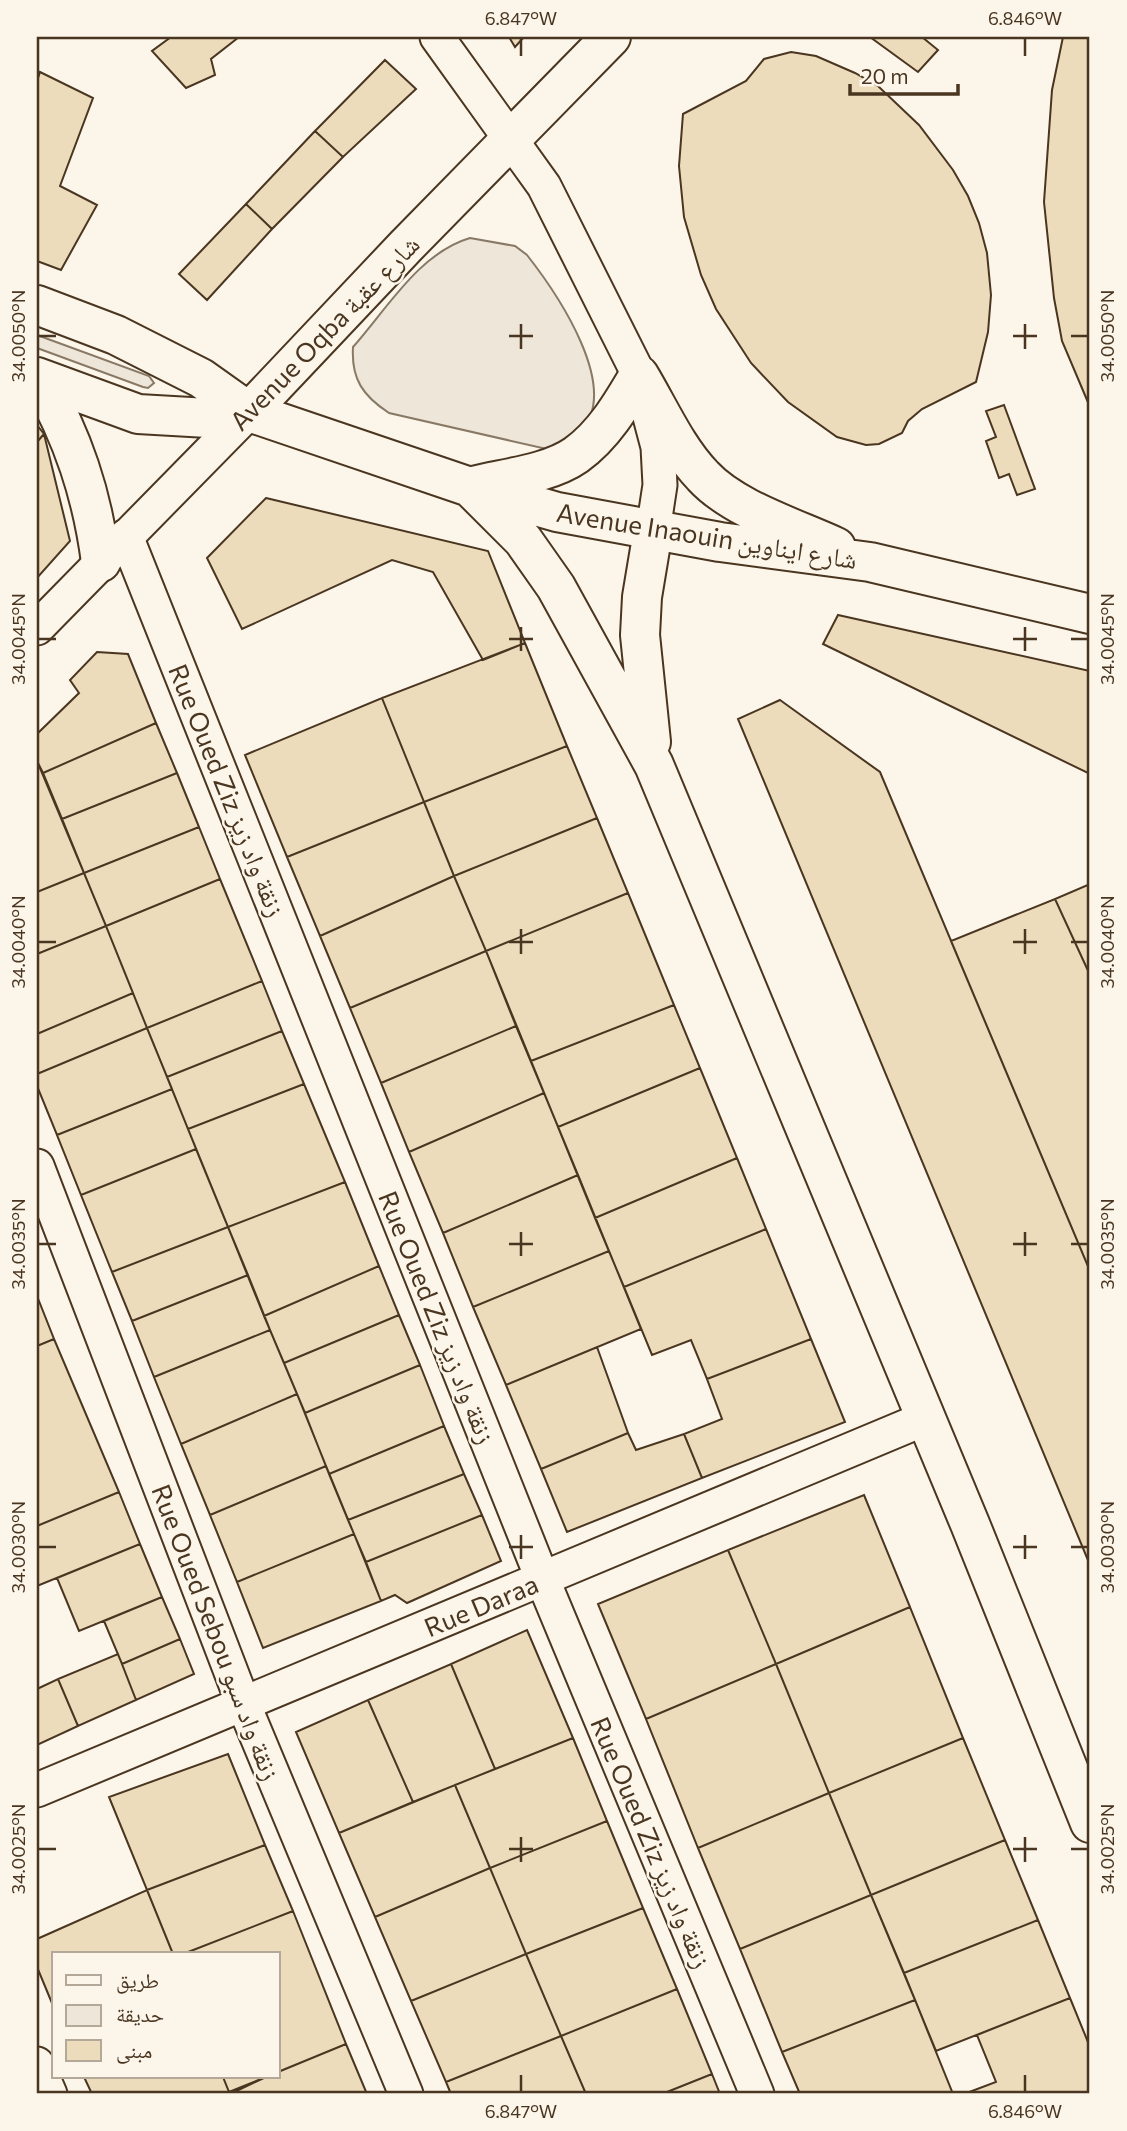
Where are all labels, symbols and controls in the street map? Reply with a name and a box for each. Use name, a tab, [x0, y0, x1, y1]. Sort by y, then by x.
text: 6.847°W	[485, 7, 557, 29]
text: 6.846°W	[988, 7, 1062, 29]
scale bar	[850, 52, 959, 96]
text: 20 m	[861, 63, 909, 88]
street label: Avenue Oqba شارع عقبة	[223, 228, 427, 437]
text: 34.0050°N	[7, 290, 29, 382]
text: 34.0050°N	[1096, 290, 1118, 382]
street label: Avenue Inaouin شارع ايناوين	[554, 496, 860, 576]
text: 34.0045°N	[7, 593, 29, 685]
text: 34.0045°N	[1096, 593, 1118, 685]
street label: Rue Oued Ziz زنقة واد زيز	[162, 659, 293, 921]
text: 34.0040°N	[7, 896, 29, 988]
text: 34.0040°N	[1096, 896, 1118, 988]
street label: Rue Oued Ziz زنقة واد زيز	[372, 1186, 503, 1448]
text: 34.0035°N	[7, 1199, 29, 1289]
text: 34.0035°N	[1096, 1199, 1118, 1289]
street label: Rue Oued Sebou زنقة واد سبو	[145, 1480, 288, 1785]
text: 34.0030°N	[7, 1501, 29, 1593]
text: 34.0030°N	[1096, 1501, 1118, 1593]
street label: Rue Daraa	[419, 1567, 542, 1642]
street label: Rue Oued Ziz زنقة واد زيز	[584, 1712, 719, 1973]
text: 34.0025°N	[7, 1804, 29, 1894]
text: 34.0025°N	[1096, 1804, 1118, 1894]
legend	[52, 1952, 280, 2078]
text: طريق	[116, 1967, 159, 1994]
text: حديقة	[116, 2001, 164, 2026]
text: مبنى	[116, 2037, 152, 2064]
text: 6.847°W	[485, 2100, 557, 2122]
text: 6.846°W	[988, 2100, 1062, 2122]

